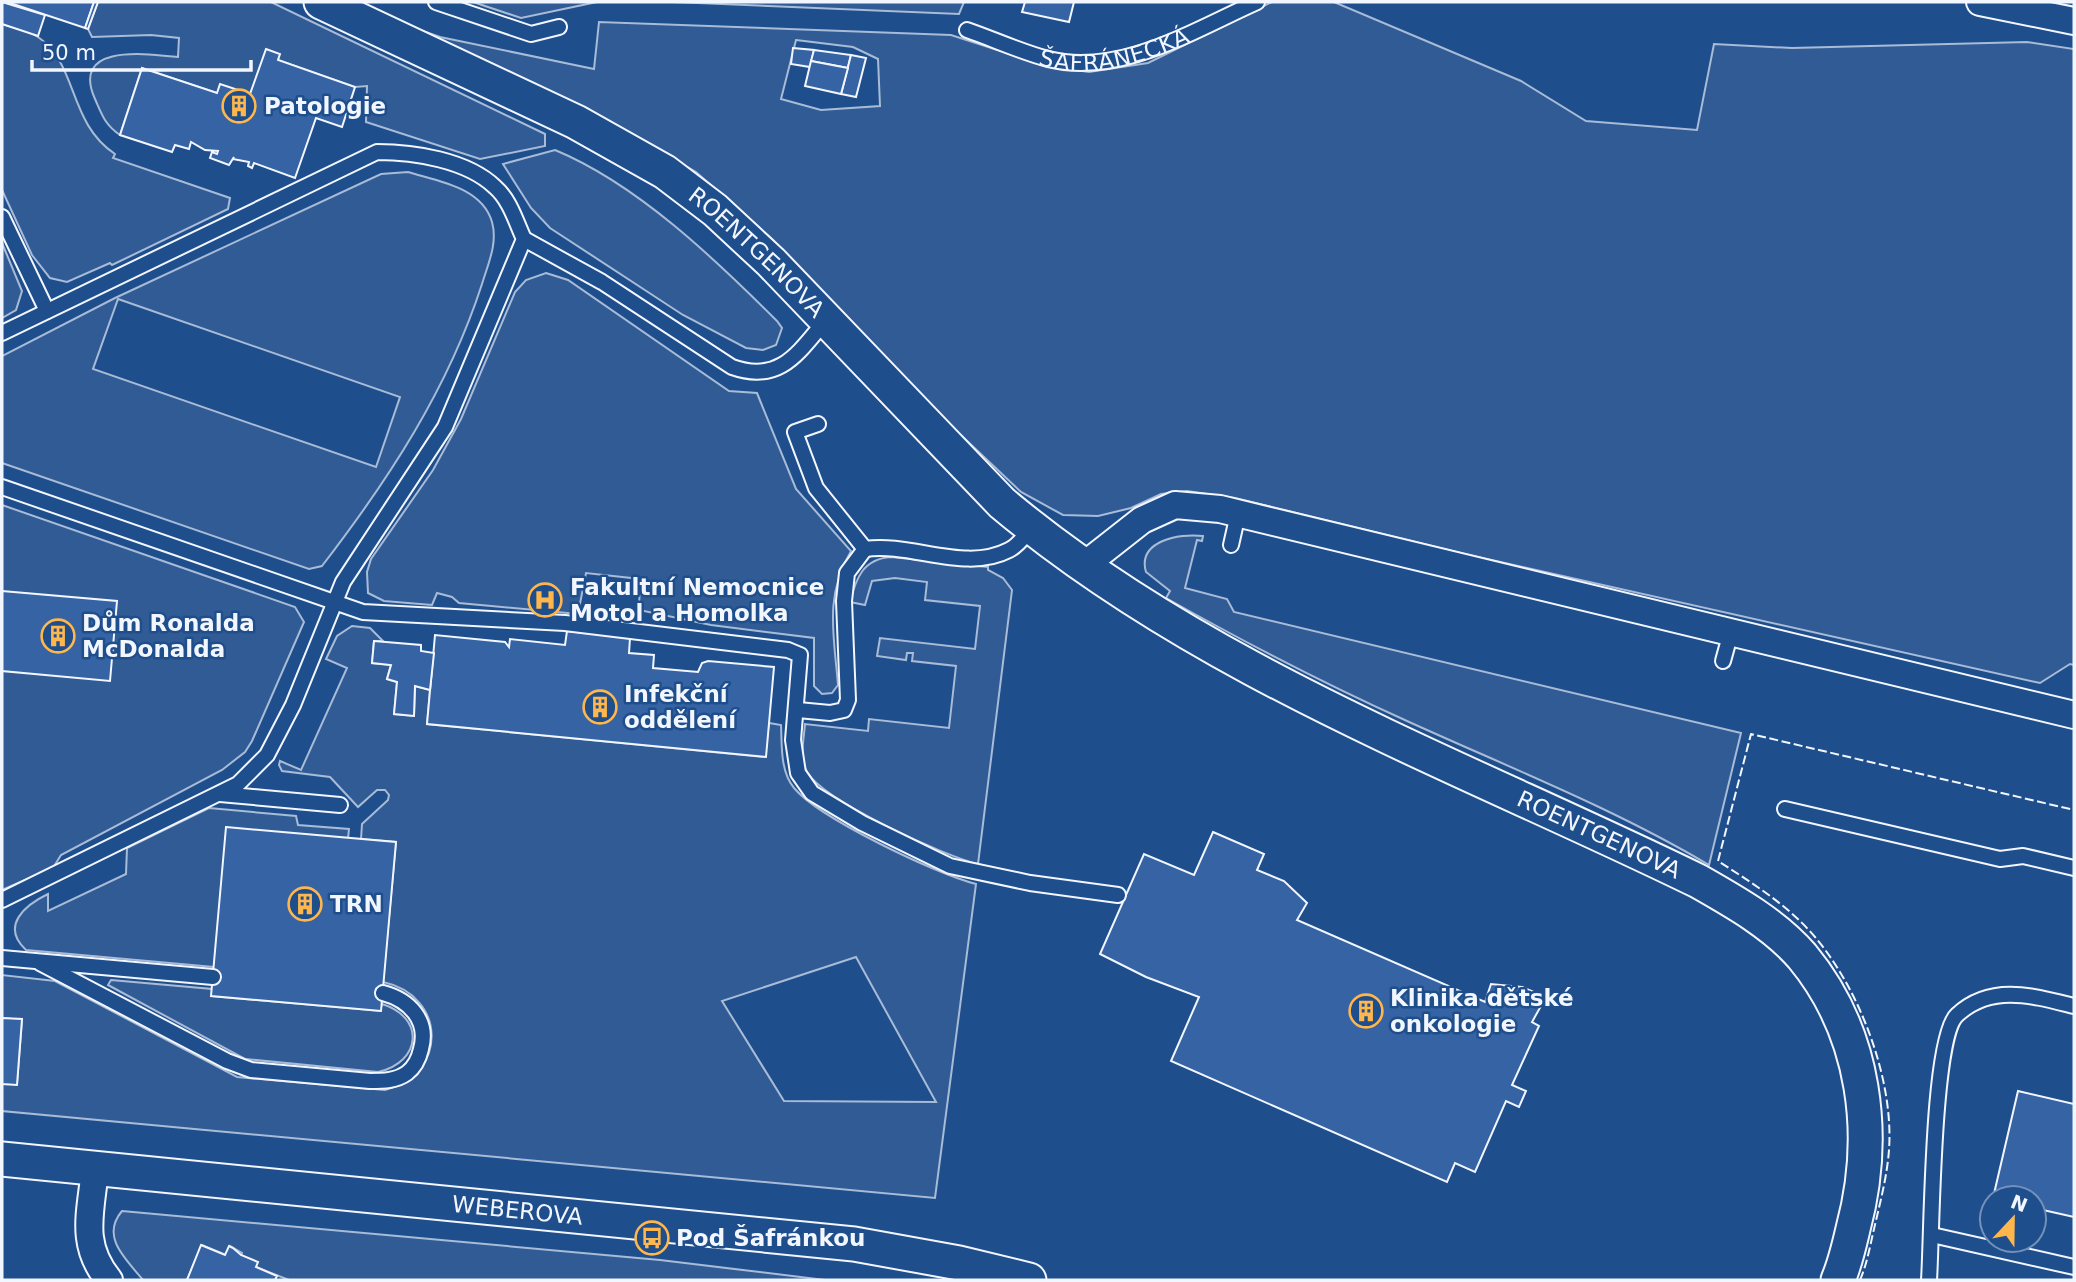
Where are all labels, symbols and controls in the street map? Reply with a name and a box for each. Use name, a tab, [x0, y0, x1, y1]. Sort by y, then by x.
street label: ŠAFRÁNECKÁ	[1036, 22, 1193, 76]
scale bar	[32, 28, 250, 72]
text: 50 m	[42, 41, 96, 65]
building icon: Patologie	[220, 87, 258, 125]
place label: Patologie	[264, 93, 386, 119]
street label: ROENTGENOVA	[684, 182, 830, 323]
place label: Fakultní Nemocnice Motol a Homolka	[570, 574, 824, 626]
hospital icon: Fakultní Nemocnice Motol a Homolka	[526, 581, 564, 619]
place label: Dům Ronalda McDonalda	[82, 610, 255, 662]
building icon: Dům Ronalda McDonalda	[39, 617, 77, 655]
place label: Infekční oddělení	[624, 681, 737, 733]
building icon: Infekční oddělení	[581, 688, 619, 726]
street label: ROENTGENOVA	[1513, 785, 1685, 884]
building icon: TRN	[286, 885, 324, 923]
place label: TRN	[330, 891, 383, 917]
place label: Klinika dětské onkologie	[1390, 985, 1574, 1037]
building icon: Klinika dětské onkologie	[1347, 992, 1385, 1030]
north arrow	[1978, 1184, 2048, 1254]
text: N	[2008, 1190, 2031, 1216]
street label: WEBEROVA	[451, 1191, 584, 1230]
bus stop icon: Pod Šafránkou	[633, 1219, 671, 1257]
place label: Pod Šafránkou	[676, 1224, 865, 1251]

